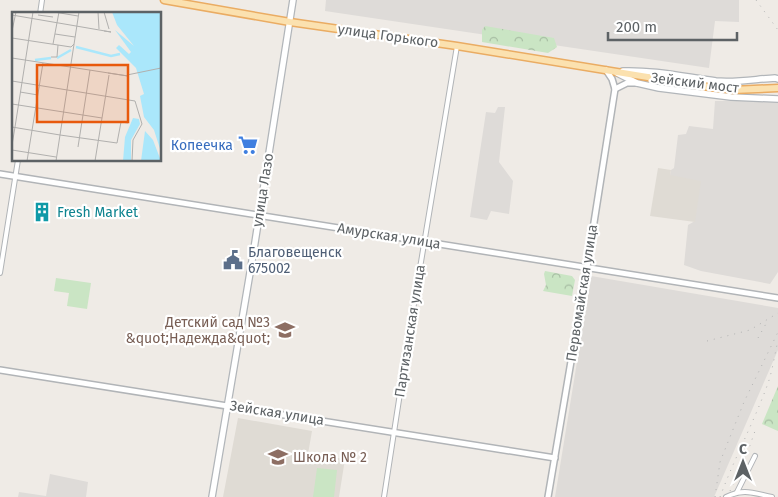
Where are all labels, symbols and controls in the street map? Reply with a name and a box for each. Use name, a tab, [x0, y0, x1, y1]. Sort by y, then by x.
scale bar	[608, 10, 737, 42]
inset map	[12, 12, 161, 161]
text: 200 m	[616, 18, 657, 36]
street label: улица Горького	[337, 21, 439, 51]
street label: Зейский мост	[650, 69, 741, 97]
supermarket icon: Копеечка	[237, 134, 259, 156]
place label: Копеечка	[171, 137, 233, 154]
street label: улица Лазо	[249, 152, 277, 228]
building icon: Fresh Market	[31, 201, 53, 223]
place label: Fresh Market	[57, 204, 139, 221]
street label: Амурская улица	[336, 219, 442, 253]
street label: Первомайская улица	[563, 223, 601, 363]
place label: Благовещенск 675002	[248, 244, 343, 277]
public building icon: Благовещенск 675002	[222, 249, 244, 271]
street label: Партизанская улица	[391, 263, 429, 399]
place label: Детский сад №3 &quot;Надежда&quot;	[126, 314, 270, 347]
school or university icon: Детский сад №3 &quot;Надежда&quot;	[274, 319, 296, 341]
street label: Зейская улица	[229, 397, 325, 429]
north arrow	[718, 437, 768, 487]
text: С	[739, 441, 747, 458]
school or university icon: Школа № 2	[267, 446, 289, 468]
place label: Школа № 2	[293, 449, 367, 466]

